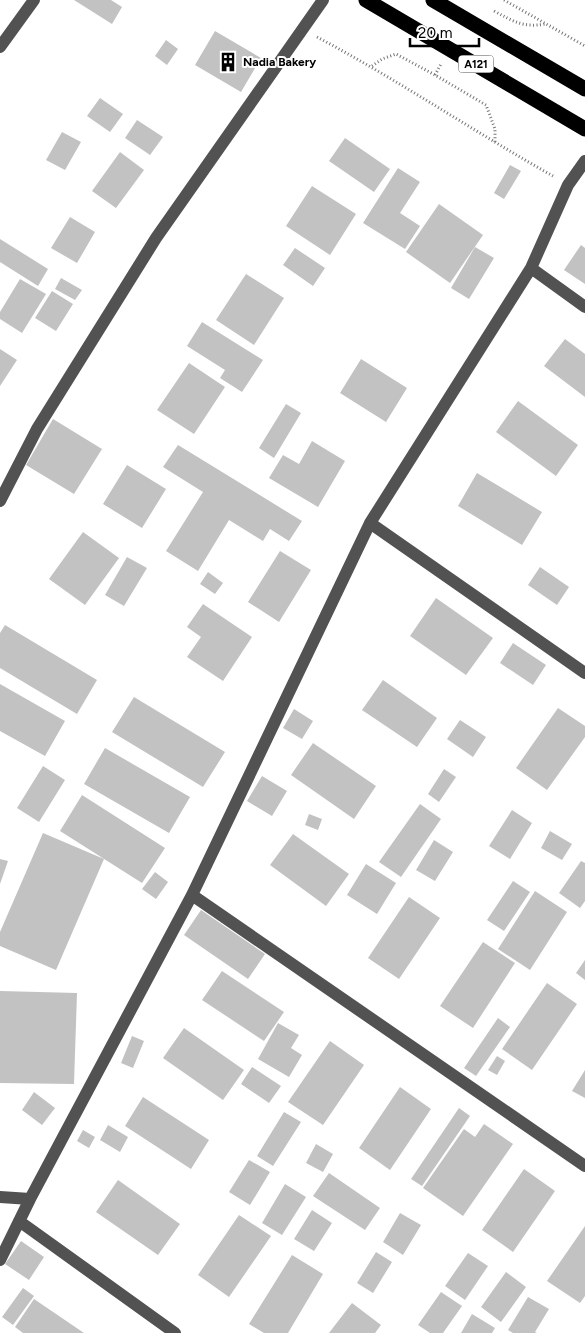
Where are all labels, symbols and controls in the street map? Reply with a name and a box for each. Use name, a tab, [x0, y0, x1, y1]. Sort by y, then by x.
scale bar	[410, 15, 479, 47]
text: 20 m	[418, 24, 452, 42]
building icon: Nadia Bakery	[217, 51, 239, 73]
place label: Nadia Bakery	[243, 55, 316, 69]
road number: A121	[458, 56, 494, 72]

